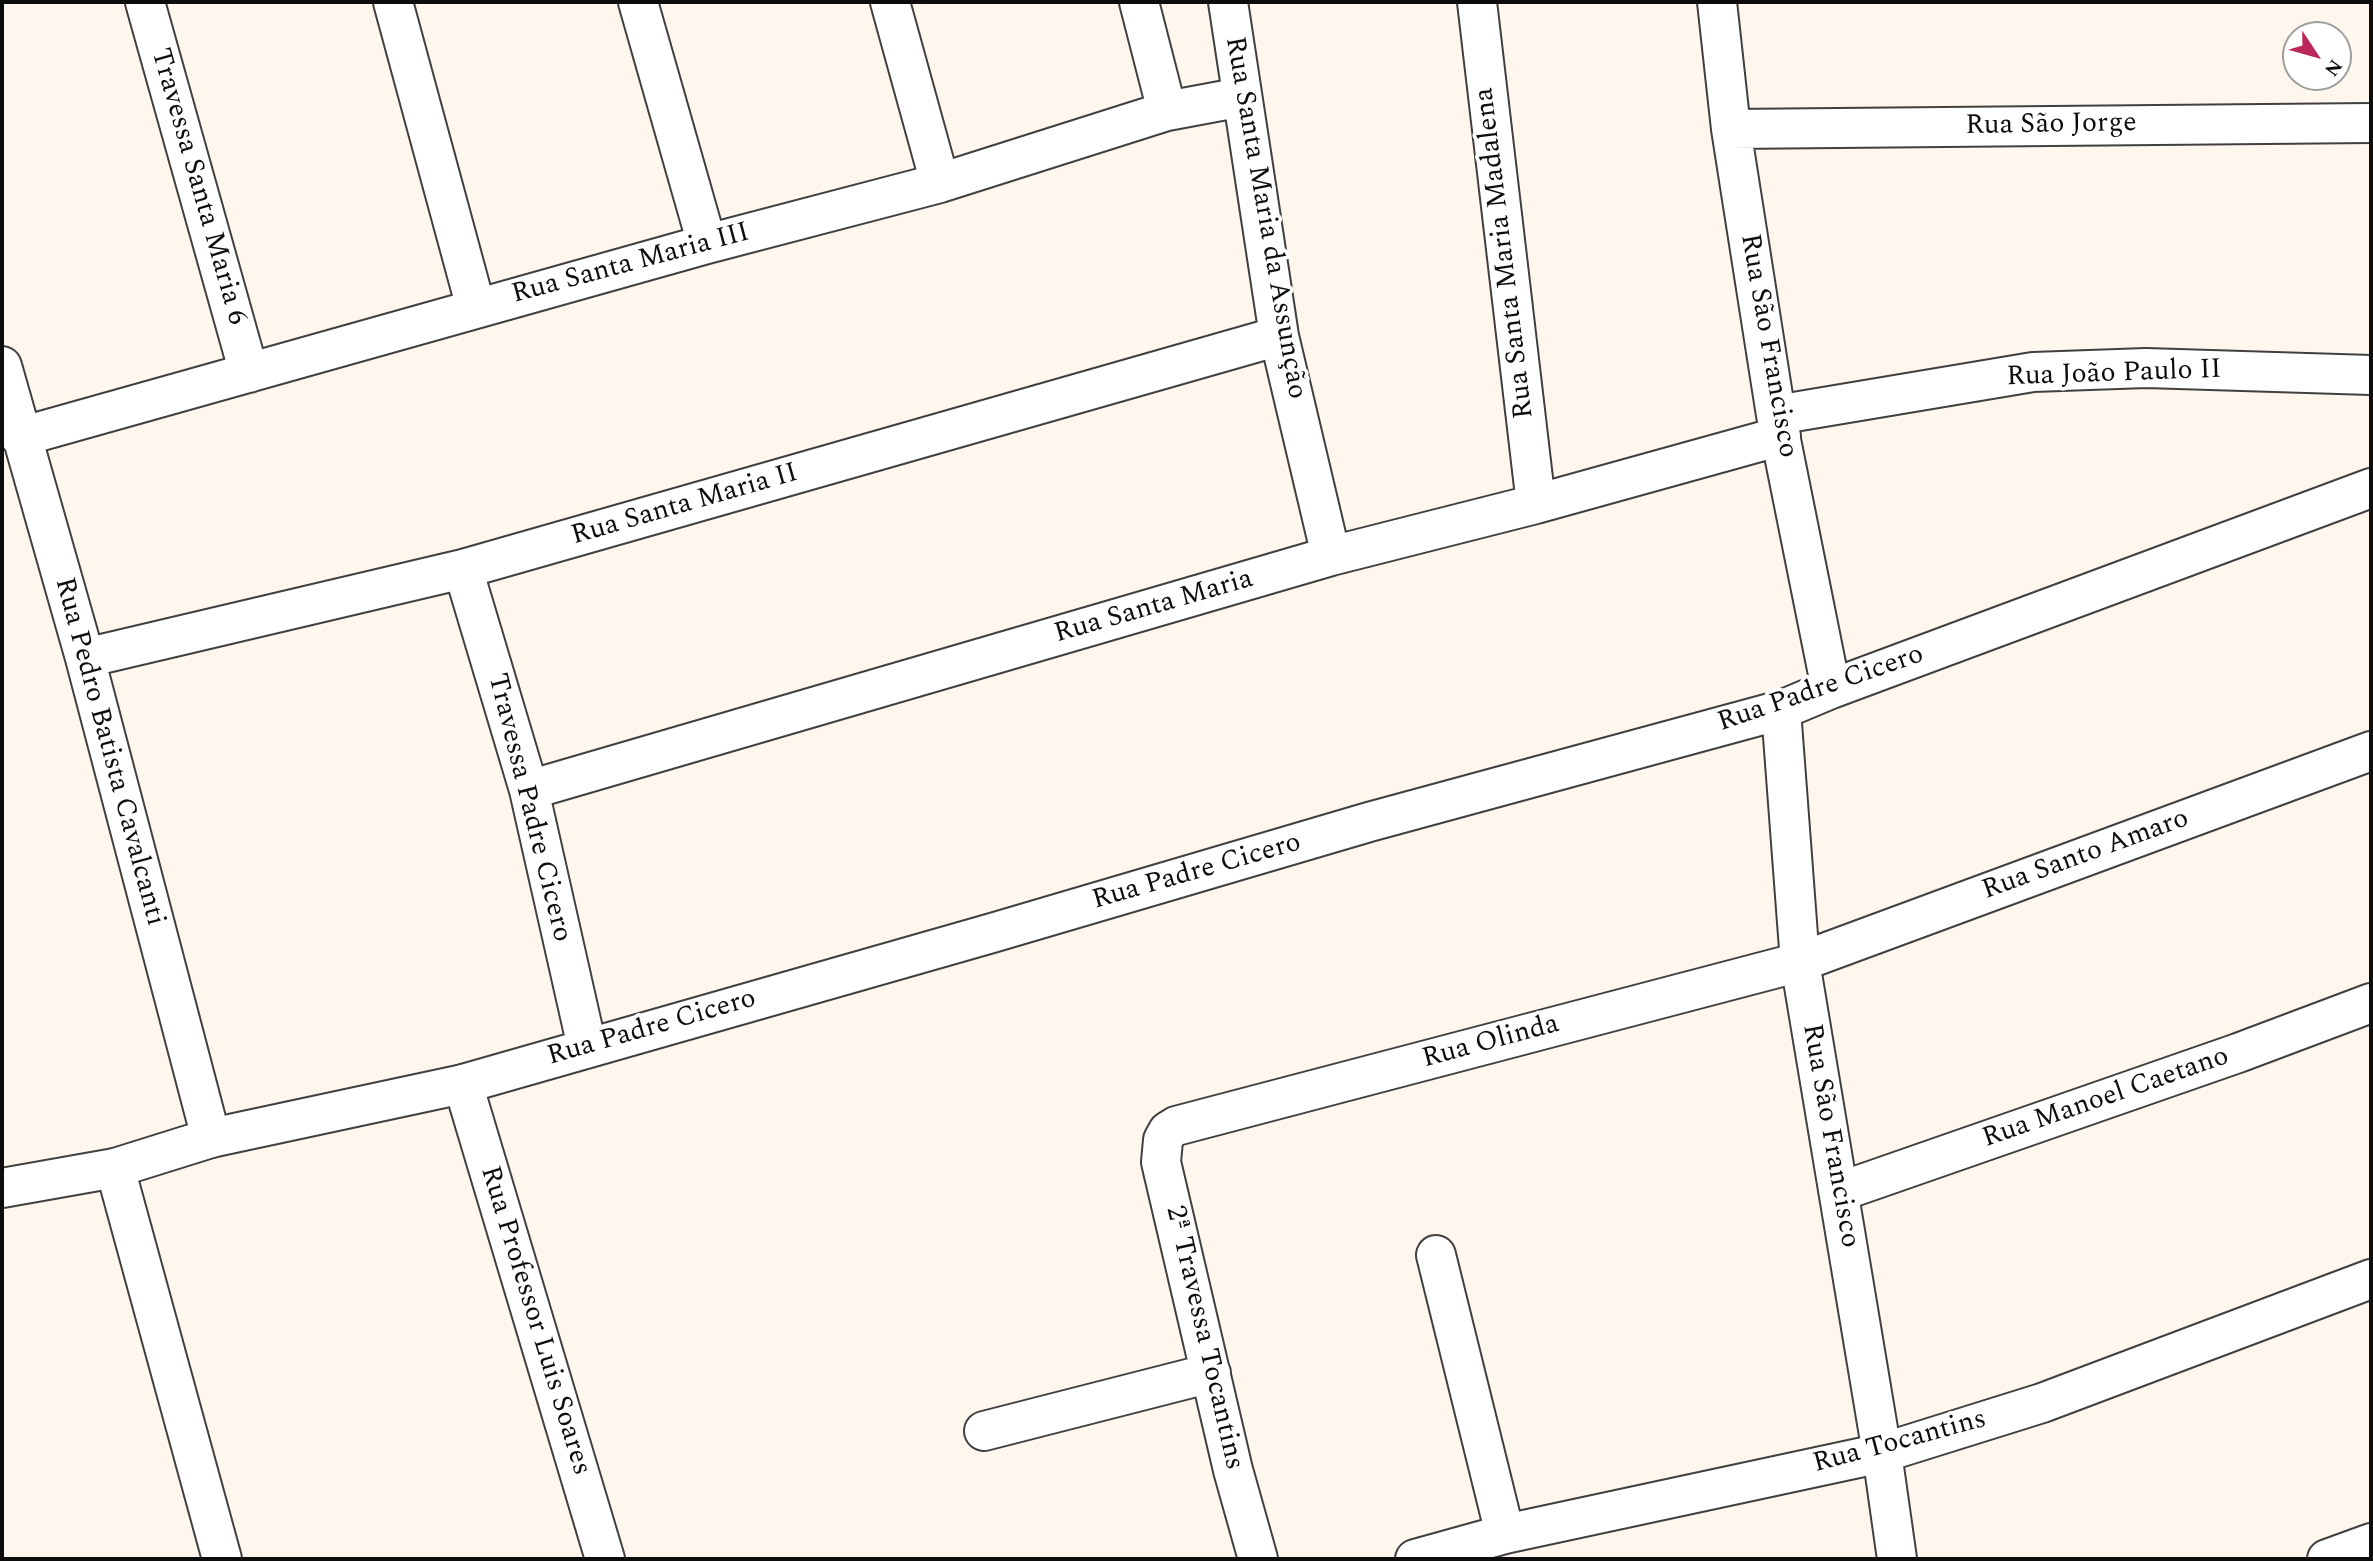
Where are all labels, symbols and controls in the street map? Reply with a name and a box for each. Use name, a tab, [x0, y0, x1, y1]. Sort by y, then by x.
north arrow	[2282, 21, 2352, 91]
street label: Rua Santa Maria da Assunção	[1216, 34, 1312, 402]
street label: Travessa Santa Maria 6	[141, 45, 253, 329]
text: N	[2316, 53, 2349, 82]
street label: Rua Santa Maria Madalena	[1469, 85, 1543, 421]
street label: Rua São Jorge	[1965, 108, 2137, 144]
street label: Rua Santa Maria III	[508, 217, 754, 313]
street label: Rua São Francisco	[1731, 231, 1803, 461]
street label: Rua João Paulo II	[2006, 354, 2222, 396]
street label: Rua Santa Maria II	[568, 458, 802, 554]
street label: Rua Santa Maria	[1051, 564, 1257, 652]
street label: Rua Pedro Batista Cavalcanti	[45, 574, 171, 930]
street label: Rua Padre Cicero	[1714, 639, 1928, 741]
street label: Travessa Padre Cicero	[478, 670, 578, 946]
street label: Rua Santo Amaro	[1978, 803, 2194, 909]
street label: Rua Padre Cicero	[1089, 827, 1305, 919]
street label: Rua Padre Cicero	[544, 983, 760, 1075]
street label: Rua Olinda	[1419, 1009, 1563, 1077]
street label: Rua São Francisco	[1793, 1021, 1865, 1251]
street label: Rua Manoel Caetano	[1978, 1041, 2234, 1157]
street label: Rua Professor Luis Soares	[471, 1162, 597, 1480]
street label: 2ª Travessa Tocantins	[1156, 1203, 1250, 1473]
street label: Rua Tocantins	[1810, 1404, 1990, 1482]

